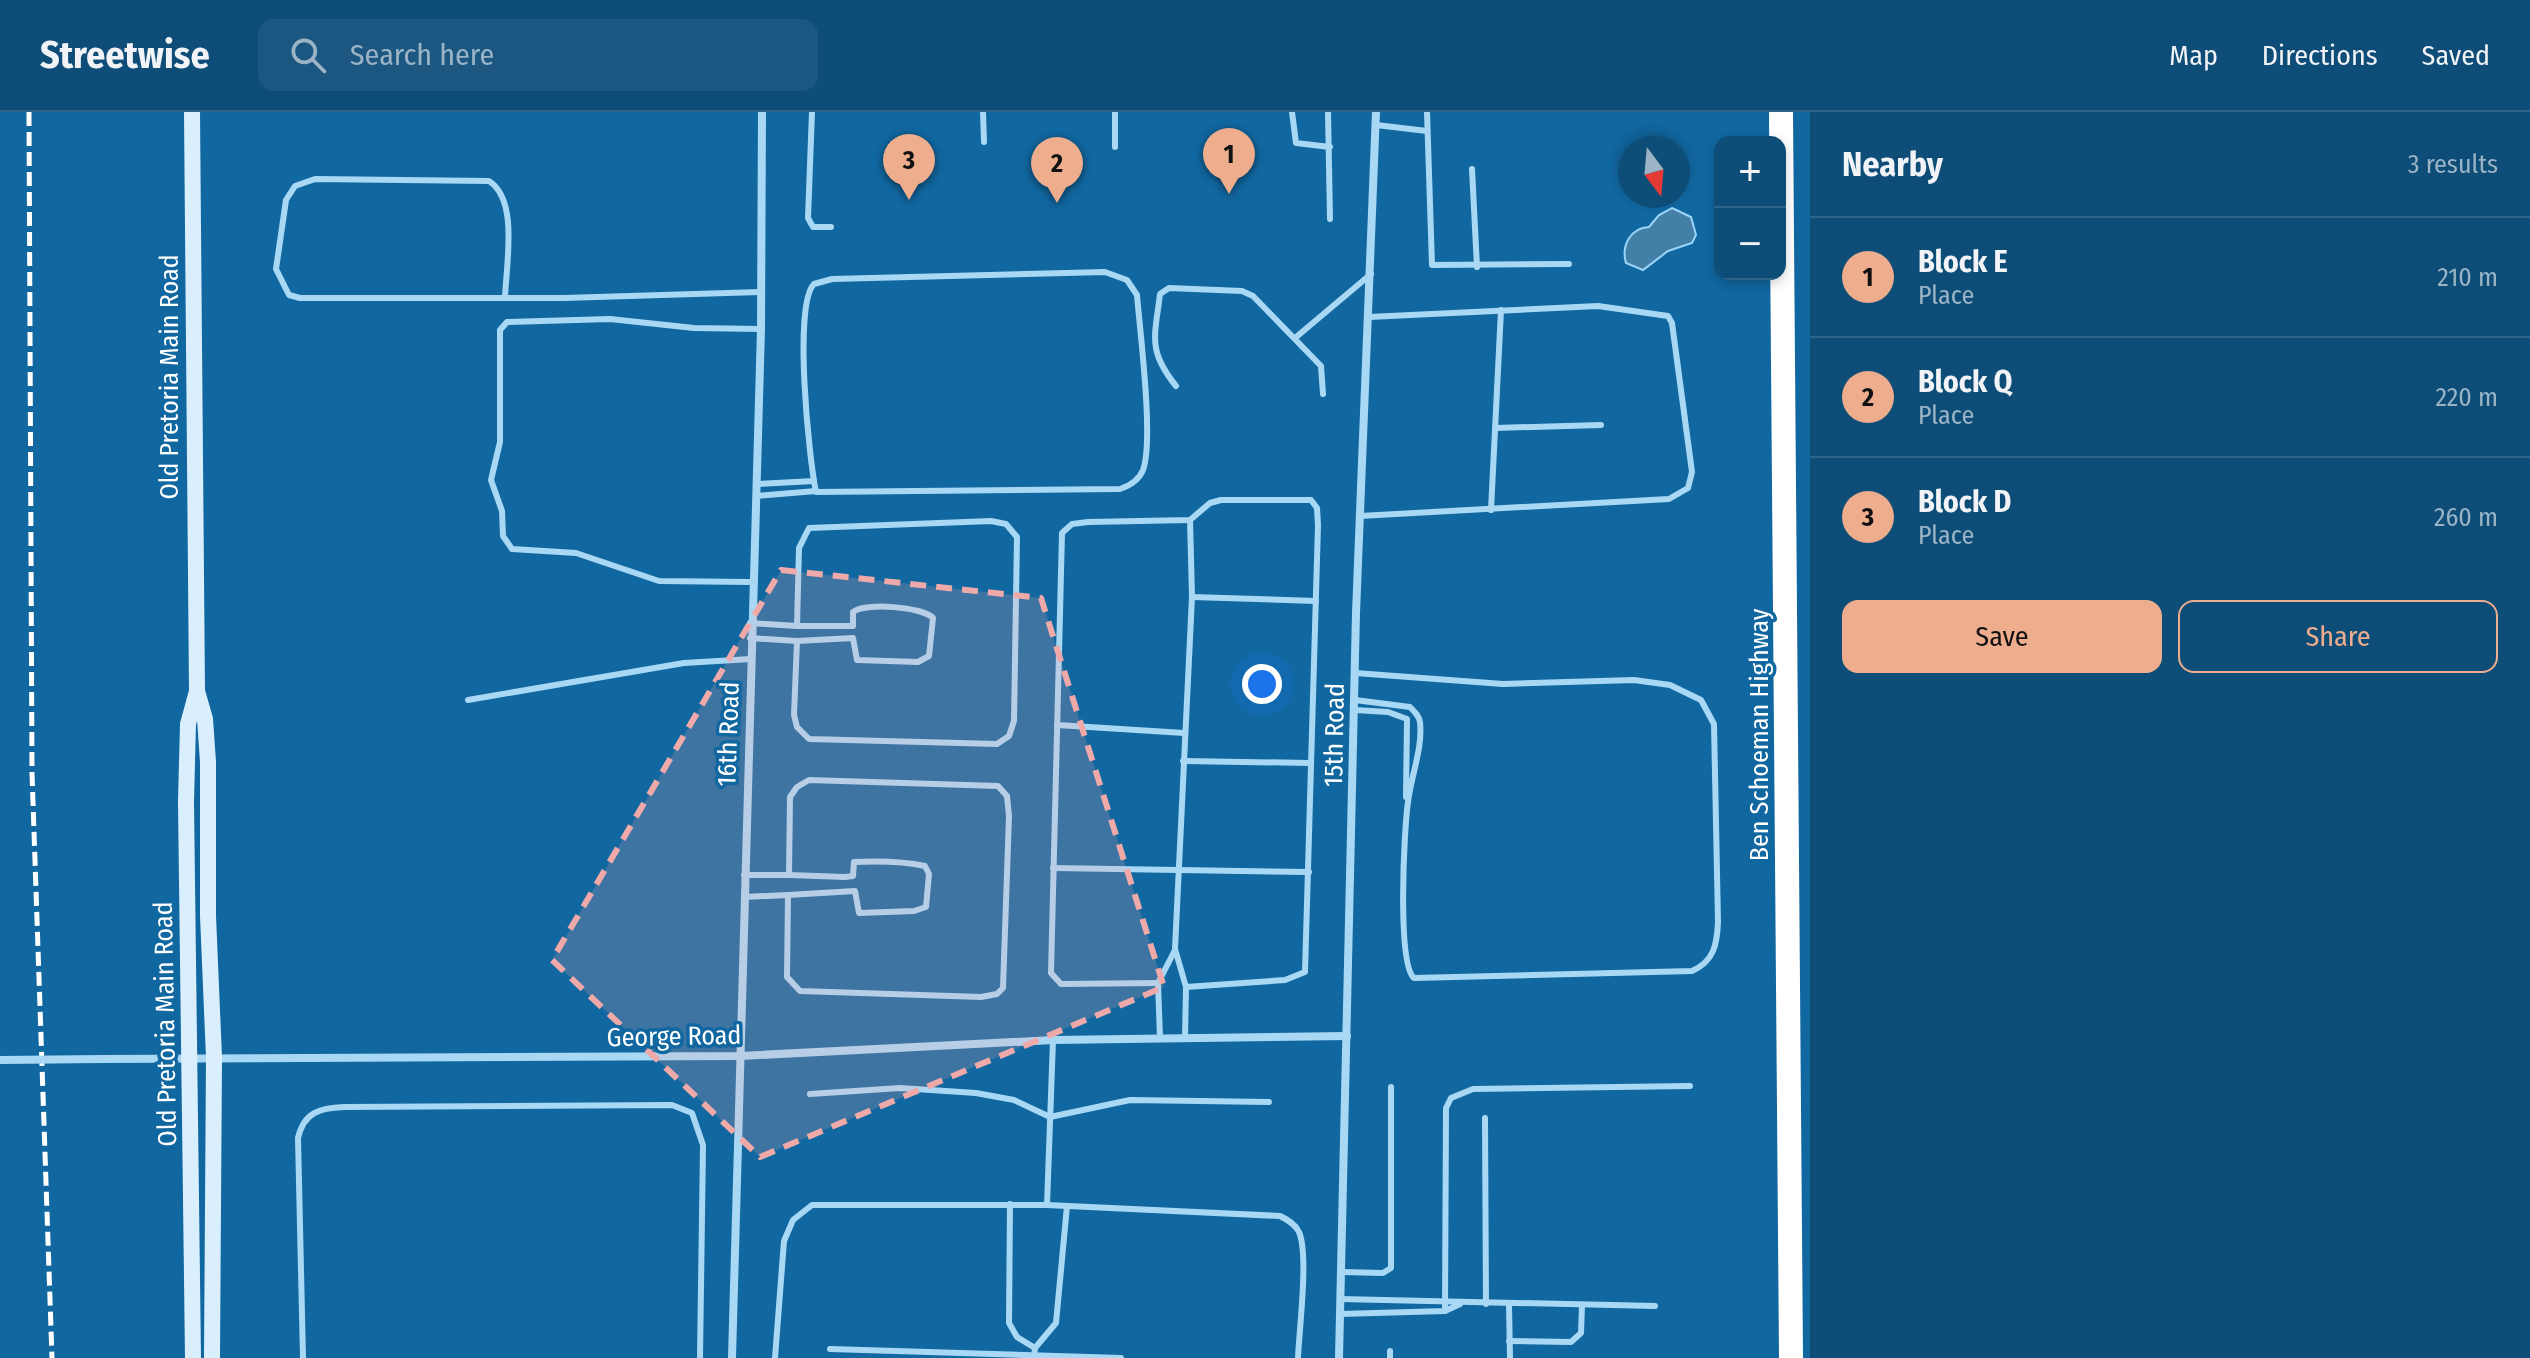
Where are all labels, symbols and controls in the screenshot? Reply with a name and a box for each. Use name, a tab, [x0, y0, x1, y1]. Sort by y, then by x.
search box	[258, 19, 818, 91]
text: Streetwise	[40, 32, 210, 78]
icon: search	[286, 33, 330, 77]
text: Search here	[350, 37, 494, 73]
text: Map	[2169, 39, 2218, 72]
text: Directions	[2262, 39, 2378, 72]
text: Saved	[2422, 39, 2490, 72]
pin: 1	[1203, 128, 1255, 194]
pin: 3	[883, 134, 935, 200]
north arrow	[1618, 136, 1690, 208]
map controls	[1714, 136, 1786, 280]
button: +	[1714, 136, 1786, 208]
pin: 2	[1031, 137, 1083, 203]
text: Nearby	[1842, 144, 1943, 185]
text: 3 results	[2408, 149, 2498, 180]
button: −	[1714, 208, 1786, 280]
text: Block E	[1918, 244, 2008, 280]
street label: Old Pretoria Main Road	[154, 254, 185, 500]
text: 1	[1863, 262, 1874, 293]
text: 210 m	[2437, 262, 2498, 293]
text: Place	[1918, 280, 1974, 311]
text: Block Q	[1918, 364, 2012, 400]
text: 2	[1862, 382, 1874, 413]
text: 220 m	[2435, 382, 2498, 413]
text: Place	[1918, 400, 1974, 431]
text: Block D	[1918, 484, 2011, 520]
text: 3	[1862, 502, 1874, 533]
text: 260 m	[2434, 502, 2498, 533]
text: Place	[1918, 520, 1974, 551]
button: Save	[1842, 600, 2162, 673]
button: Share	[2178, 600, 2498, 673]
street label: Ben Schoeman Highway	[1744, 608, 1775, 861]
your location	[1242, 664, 1282, 704]
street label: 16th Road	[711, 681, 746, 787]
street label: 15th Road	[1318, 683, 1351, 787]
street label: Old Pretoria Main Road	[148, 901, 183, 1147]
street label: George Road	[606, 1020, 742, 1053]

